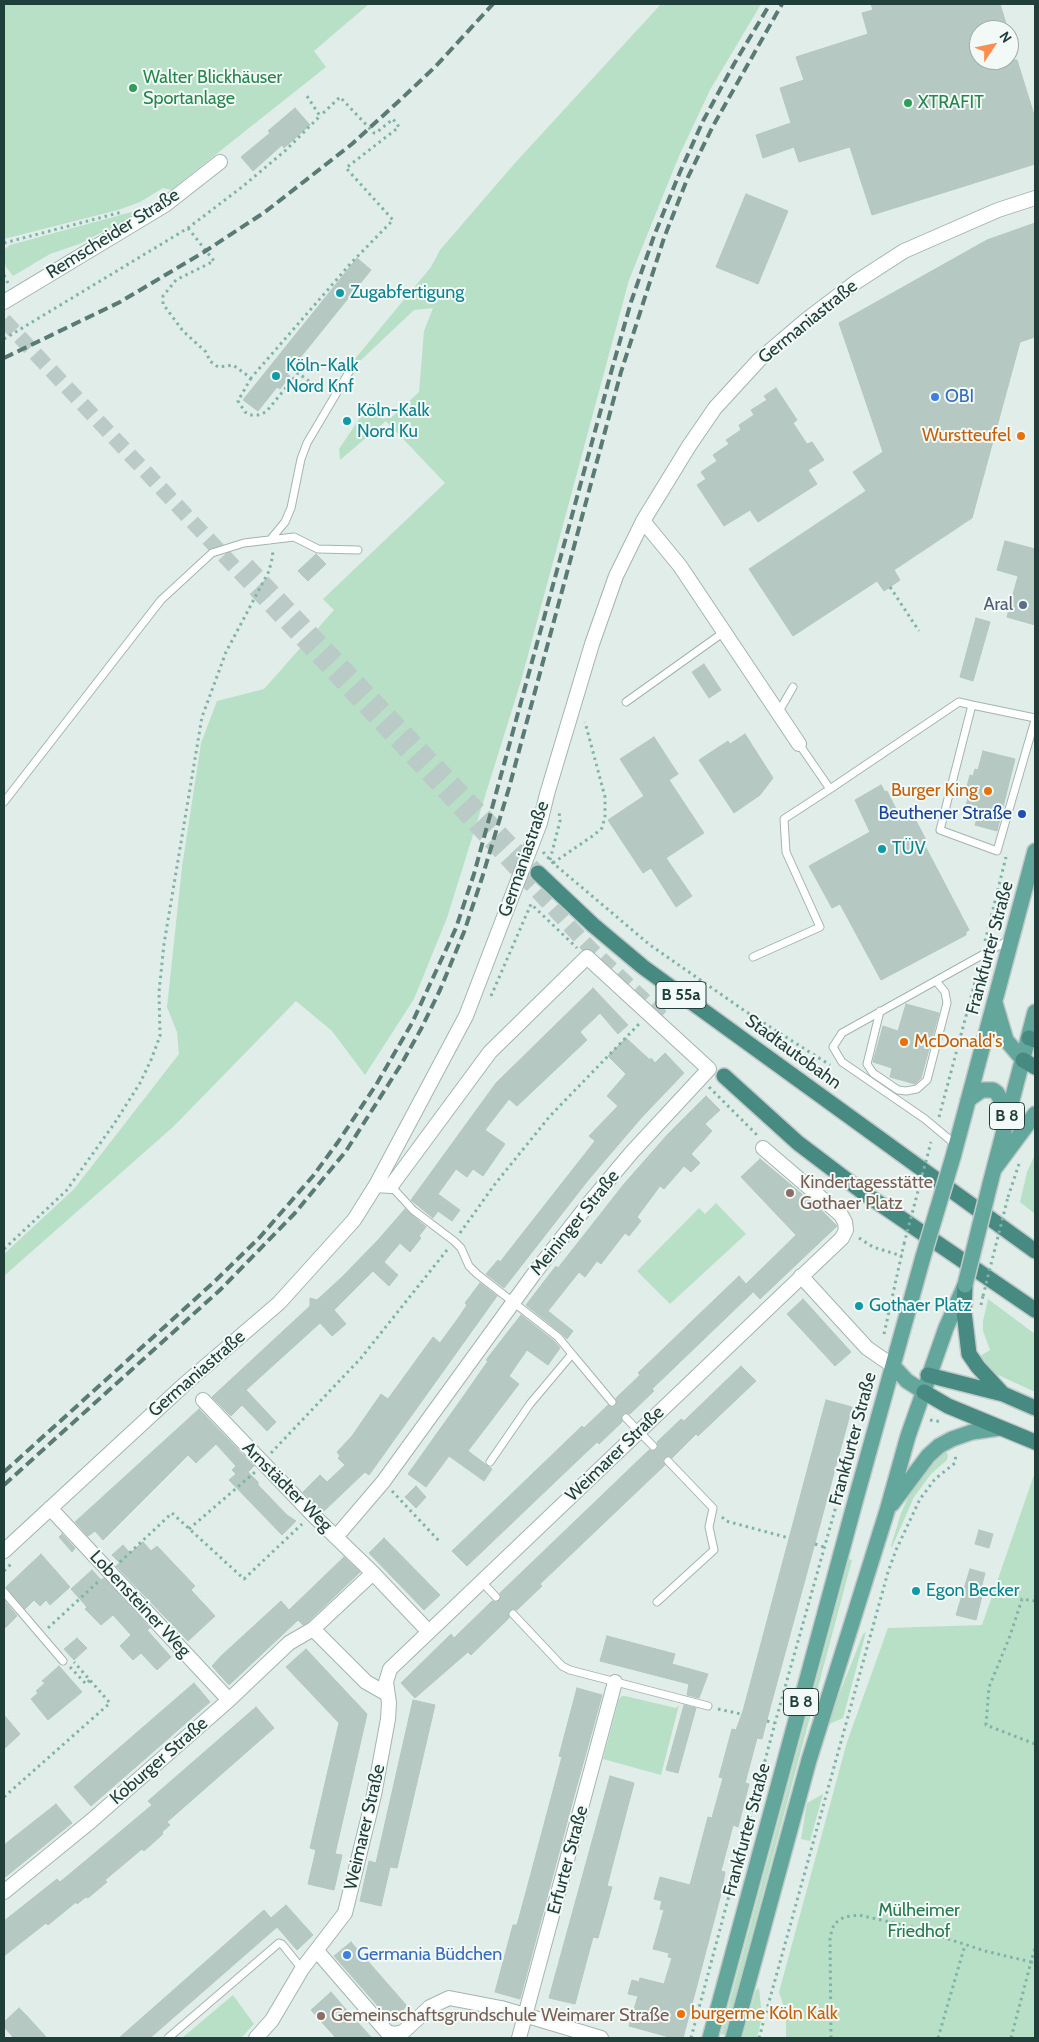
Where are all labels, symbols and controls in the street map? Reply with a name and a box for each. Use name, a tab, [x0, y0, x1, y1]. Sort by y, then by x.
north arrow	[969, 20, 1019, 70]
text: N	[995, 28, 1016, 46]
place label: Walter Blickhäuser Sportanlage	[143, 67, 282, 110]
marker: Walter Blickhäuser Sportanlage	[127, 82, 139, 94]
place label: XTRAFIT	[918, 92, 984, 114]
marker: XTRAFIT	[902, 97, 914, 109]
street label: Remscheider Straße	[42, 184, 184, 284]
street label: Germaniastraße	[754, 276, 862, 368]
place label: Zugabfertigung	[350, 282, 464, 304]
marker: Zugabfertigung	[334, 287, 346, 299]
place label: Köln-Kalk Nord Knf	[286, 355, 359, 398]
marker: Köln-Kalk Nord Knf	[270, 370, 282, 382]
place label: OBI	[945, 386, 974, 408]
marker: OBI	[929, 391, 941, 403]
place label: Köln-Kalk Nord Ku	[357, 400, 430, 442]
marker: Köln-Kalk Nord Ku	[341, 415, 353, 427]
place label: Wurstteufel	[922, 425, 1011, 447]
marker: Wurstteufel	[1015, 430, 1027, 442]
place label: Aral	[983, 594, 1013, 616]
marker: Aral	[1017, 599, 1029, 611]
place label: Burger King	[891, 780, 978, 802]
marker: Burger King	[982, 785, 994, 797]
street label: Germaniastraße	[494, 798, 554, 920]
place label: Beuthener Straße	[879, 803, 1012, 825]
marker: Beuthener Straße	[1016, 808, 1028, 820]
place label: TÜV	[892, 838, 926, 860]
marker: TÜV	[876, 843, 888, 855]
street label: Frankfurter Straße	[962, 879, 1018, 1017]
road number: B 55a	[656, 982, 706, 1008]
street label: Stadtautobahn	[741, 1010, 845, 1094]
place label: McDonald's	[914, 1031, 1002, 1053]
marker: McDonald's	[898, 1036, 910, 1048]
road number: B 8	[990, 1102, 1024, 1130]
street label: Meininger Straße	[526, 1166, 624, 1280]
place label: Kindertagesstätte Gothaer Platz	[800, 1172, 933, 1214]
marker: Kindertagesstätte Gothaer Platz	[784, 1187, 796, 1199]
place label: Gothaer Platz	[869, 1295, 972, 1317]
marker: Gothaer Platz	[853, 1300, 865, 1312]
street label: Germaniastraße	[144, 1326, 250, 1422]
street label: Frankfurter Straße	[825, 1370, 881, 1508]
street label: Weimarer Straße	[561, 1402, 669, 1506]
street label: Arnstädter Weg	[237, 1437, 337, 1537]
street label: Lobensteiner Weg	[85, 1546, 195, 1662]
place label: Egon Becker	[926, 1580, 1019, 1602]
marker: Egon Becker	[910, 1585, 922, 1597]
road number: B 8	[784, 1688, 818, 1715]
street label: Koburger Straße	[106, 1713, 212, 1809]
street label: Frankfurter Straße	[719, 1761, 775, 1899]
street label: Weimarer Straße	[340, 1762, 390, 1892]
street label: Erfurter Straße	[543, 1803, 593, 1917]
park label: Mülheimer Friedhof	[878, 1900, 960, 1942]
place label: Germania Büdchen	[357, 1944, 502, 1966]
marker: Germania Büdchen	[341, 1949, 353, 1961]
place label: burgerme Köln Kalk	[691, 2003, 838, 2025]
place label: Gemeinschaftsgrundschule Weimarer Straße	[331, 2005, 669, 2027]
marker: burgerme Köln Kalk	[675, 2008, 687, 2020]
marker: Gemeinschaftsgrundschule Weimarer Straße	[315, 2010, 327, 2022]

